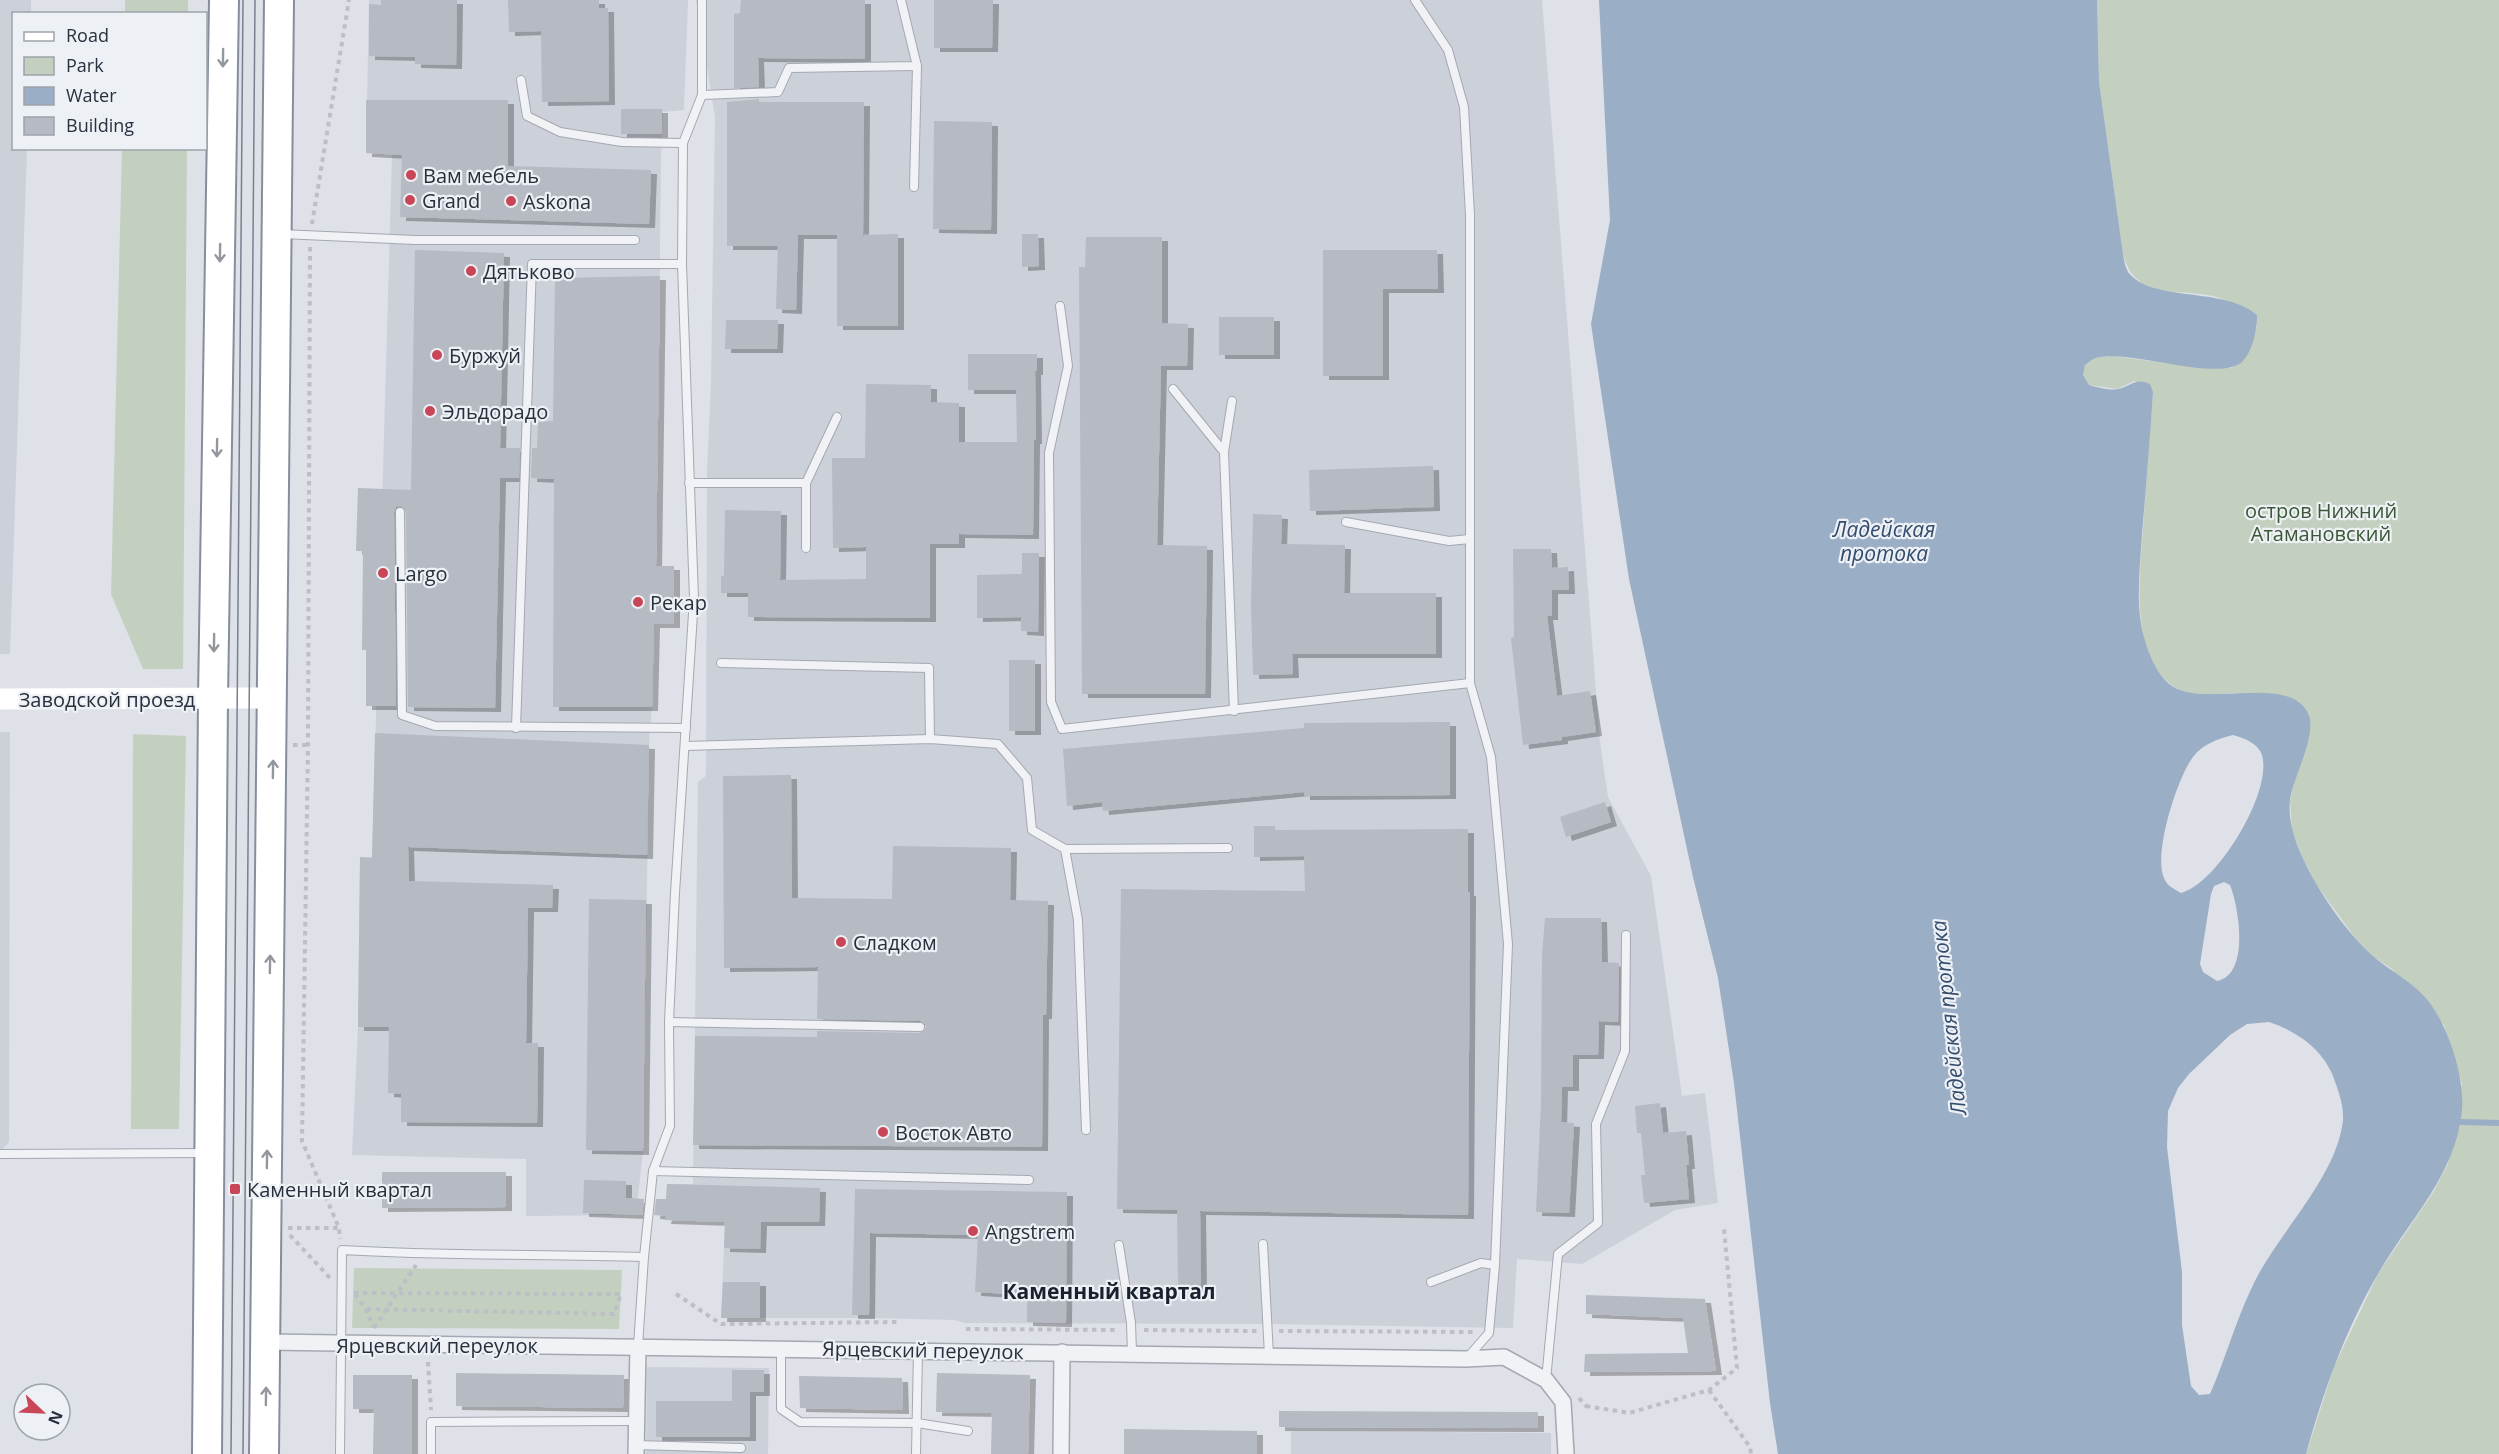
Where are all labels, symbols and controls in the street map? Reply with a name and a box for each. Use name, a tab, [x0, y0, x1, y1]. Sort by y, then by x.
legend	[12, 12, 207, 150]
text: Road	[66, 23, 109, 47]
one-way arrow	[217, 48, 229, 68]
text: Park	[66, 53, 104, 77]
text: Water	[66, 83, 117, 107]
text: Building	[66, 113, 134, 137]
place label: Вам мебель	[423, 162, 539, 189]
marker: Вам мебель	[404, 168, 418, 182]
place label: Grand	[422, 187, 480, 214]
place label: Askona	[523, 188, 591, 215]
marker: Grand	[403, 193, 417, 207]
marker: Askona	[504, 194, 518, 208]
one-way arrow	[214, 243, 226, 263]
place label: Дятьково	[483, 258, 575, 285]
marker: Дятьково	[464, 264, 478, 278]
place label: Буржуй	[449, 342, 521, 369]
marker: Буржуй	[430, 348, 444, 362]
place label: Эльдорадо	[442, 398, 548, 425]
marker: Эльдорадо	[423, 404, 437, 418]
one-way arrow	[211, 438, 223, 458]
park label: остров Нижний Атамановский	[2245, 497, 2397, 547]
water label: Ладейская протока	[1832, 515, 1935, 567]
place label: Largo	[395, 560, 448, 587]
marker: Largo	[376, 566, 390, 580]
place label: Рекар	[650, 589, 707, 616]
marker: Рекар	[631, 595, 645, 609]
one-way arrow	[208, 633, 220, 653]
street label: Заводской проезд	[19, 686, 196, 713]
one-way arrow	[267, 759, 278, 779]
water label: Ладейская протока	[1924, 919, 1972, 1118]
place label: Сладком	[853, 929, 937, 956]
marker: Сладком	[834, 935, 848, 949]
one-way arrow	[264, 954, 276, 974]
place label: Восток Авто	[895, 1119, 1012, 1146]
marker: Восток Авто	[876, 1125, 890, 1139]
one-way arrow	[261, 1149, 273, 1169]
place label: Каменный квартал	[247, 1176, 432, 1203]
marker: Каменный квартал	[228, 1182, 242, 1196]
place label: Angstrem	[985, 1218, 1075, 1245]
marker: Angstrem	[966, 1224, 980, 1238]
district label: Каменный квартал	[1002, 1277, 1216, 1305]
street label: Ярцевский переулок	[336, 1332, 538, 1359]
street label: Ярцевский переулок	[822, 1335, 1025, 1365]
north arrow	[12, 1382, 72, 1442]
one-way arrow	[260, 1386, 271, 1406]
text: N	[43, 1408, 68, 1428]

